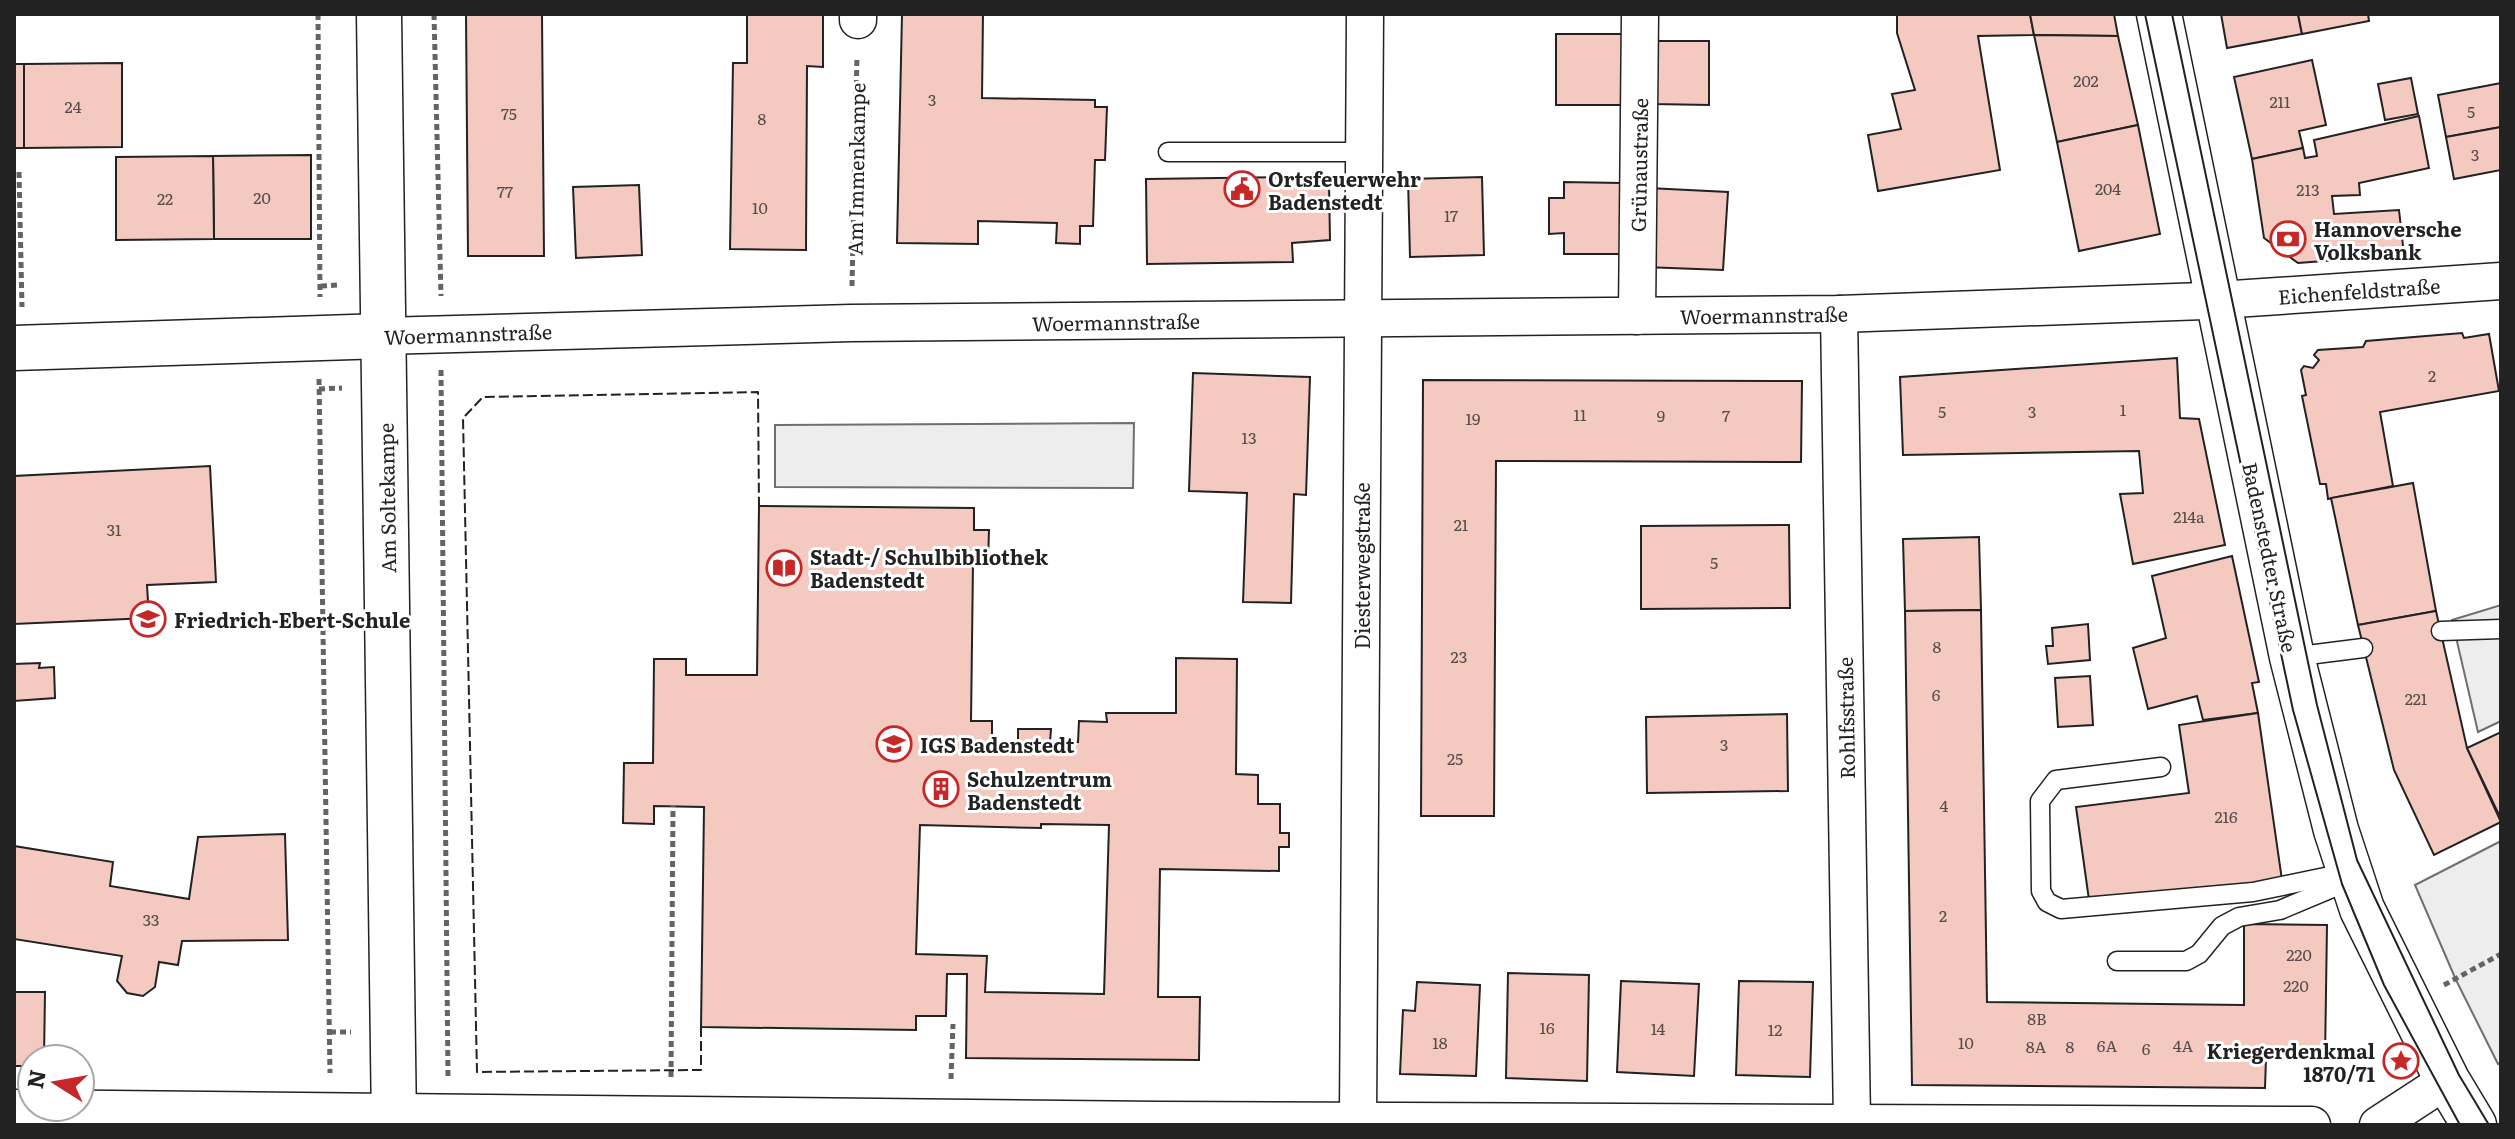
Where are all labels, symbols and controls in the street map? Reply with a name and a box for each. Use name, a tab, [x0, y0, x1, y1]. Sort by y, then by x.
house number: 202	[2073, 68, 2099, 92]
street label: Am Immenkampe	[838, 83, 872, 255]
house number: 3	[928, 87, 936, 111]
house number: 211	[2269, 89, 2291, 113]
house number: 24	[65, 94, 82, 118]
street label: Grünaustraße	[1622, 98, 1654, 232]
house number: 5	[2467, 99, 2475, 123]
house number: 75	[501, 101, 517, 125]
house number: 8	[758, 106, 767, 130]
house number: 3	[2471, 142, 2479, 166]
place label: Ortsfeuerwehr Badenstedt	[1268, 163, 1421, 216]
public building icon: Ortsfeuerwehr Badenstedt	[1223, 170, 1261, 208]
house number: 204	[2095, 176, 2121, 200]
house number: 213	[2296, 177, 2320, 201]
house number: 77	[497, 179, 513, 203]
house number: 20	[253, 185, 271, 209]
house number: 22	[157, 186, 173, 210]
house number: 10	[752, 195, 768, 219]
house number: 17	[1444, 203, 1458, 227]
place label: Hannoversche Volksbank	[2314, 213, 2462, 266]
bank icon: Hannoversche Volksbank	[2269, 220, 2307, 258]
street label: Eichenfeldstraße	[2277, 269, 2441, 311]
street label: Woermannstraße	[1680, 298, 1848, 330]
street label: Woermannstraße	[1032, 305, 1200, 337]
street label: Woermannstraße	[383, 315, 553, 351]
house number: 2	[2428, 363, 2436, 387]
house number: 1	[2120, 397, 2127, 421]
house number: 5	[1938, 399, 1946, 423]
house number: 3	[2028, 399, 2036, 423]
house number: 11	[1573, 402, 1587, 426]
house number: 9	[1657, 403, 1665, 427]
house number: 7	[1722, 403, 1730, 427]
house number: 19	[1466, 406, 1480, 430]
street label: Am Soltekampe	[370, 423, 402, 573]
house number: 13	[1241, 425, 1257, 449]
street label: Badenstedter Straße	[2236, 459, 2306, 655]
street label: Diesterwegstraße	[1346, 482, 1376, 650]
house number: 214a	[2173, 504, 2205, 528]
house number: 21	[1454, 512, 1469, 536]
house number: 31	[106, 517, 122, 541]
place label: Stadt-/ Schulbibliothek Badenstedt	[810, 541, 1049, 594]
library icon: Stadt-/ Schulbibliothek Badenstedt	[765, 549, 803, 587]
house number: 5	[1710, 550, 1718, 574]
school or university icon: Friedrich-Ebert-Schule	[129, 600, 167, 638]
place label: Friedrich-Ebert-Schule	[174, 604, 410, 634]
house number: 8	[1933, 634, 1942, 658]
house number: 23	[1451, 644, 1467, 668]
street label: Rohlfsstraße	[1829, 656, 1861, 780]
house number: 6	[1932, 682, 1941, 706]
house number: 221	[2405, 686, 2428, 710]
school or university icon: IGS Badenstedt	[875, 725, 913, 763]
place label: IGS Badenstedt	[920, 729, 1075, 759]
house number: 3	[1720, 732, 1728, 756]
house number: 25	[1447, 746, 1463, 770]
place label: Schulzentrum Badenstedt	[967, 763, 1112, 816]
building icon: Schulzentrum Badenstedt	[922, 770, 960, 808]
house number: 4	[1940, 793, 1949, 817]
house number: 216	[2214, 804, 2238, 828]
house number: 2	[1939, 903, 1947, 927]
house number: 33	[143, 907, 159, 931]
house number: 220	[2286, 942, 2312, 966]
house number: 220	[2283, 973, 2309, 997]
house number: 8B	[2027, 1006, 2047, 1030]
house number: 16	[1539, 1015, 1555, 1039]
house number: 14	[1651, 1016, 1666, 1040]
house number: 12	[1768, 1017, 1782, 1041]
house number: 18	[1432, 1030, 1448, 1054]
house number: 10	[1958, 1030, 1974, 1054]
house number: 6A	[2097, 1033, 2117, 1057]
house number: 4A	[2173, 1033, 2194, 1057]
house number: 8A	[2026, 1034, 2047, 1058]
house number: 8	[2066, 1034, 2075, 1058]
place label: Kriegerdenkmal 1870/71	[2206, 1035, 2375, 1088]
house number: 6	[2142, 1036, 2151, 1060]
place icon: Kriegerdenkmal 1870/71	[2382, 1042, 2420, 1080]
north arrow	[16, 1043, 96, 1123]
text: N	[17, 1067, 53, 1091]

